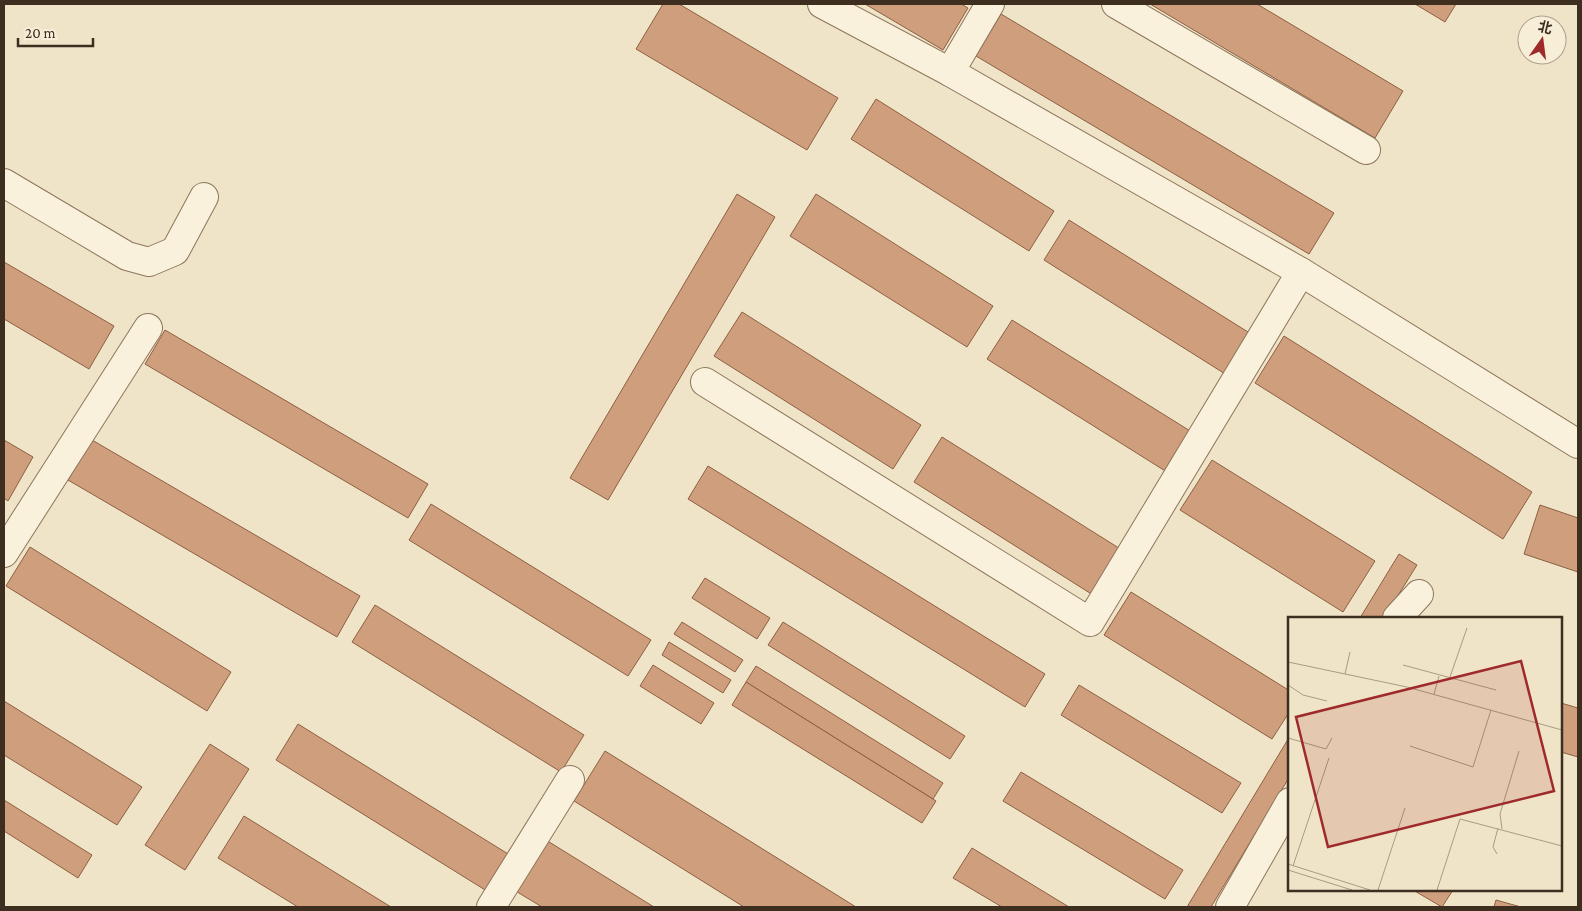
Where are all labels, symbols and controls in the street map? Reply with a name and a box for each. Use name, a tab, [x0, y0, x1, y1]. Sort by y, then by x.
scale bar	[18, 15, 92, 47]
north arrow	[1517, 15, 1567, 65]
text: 北	[1536, 18, 1554, 37]
text: 20 m	[25, 25, 56, 41]
inset map	[1288, 617, 1562, 891]

